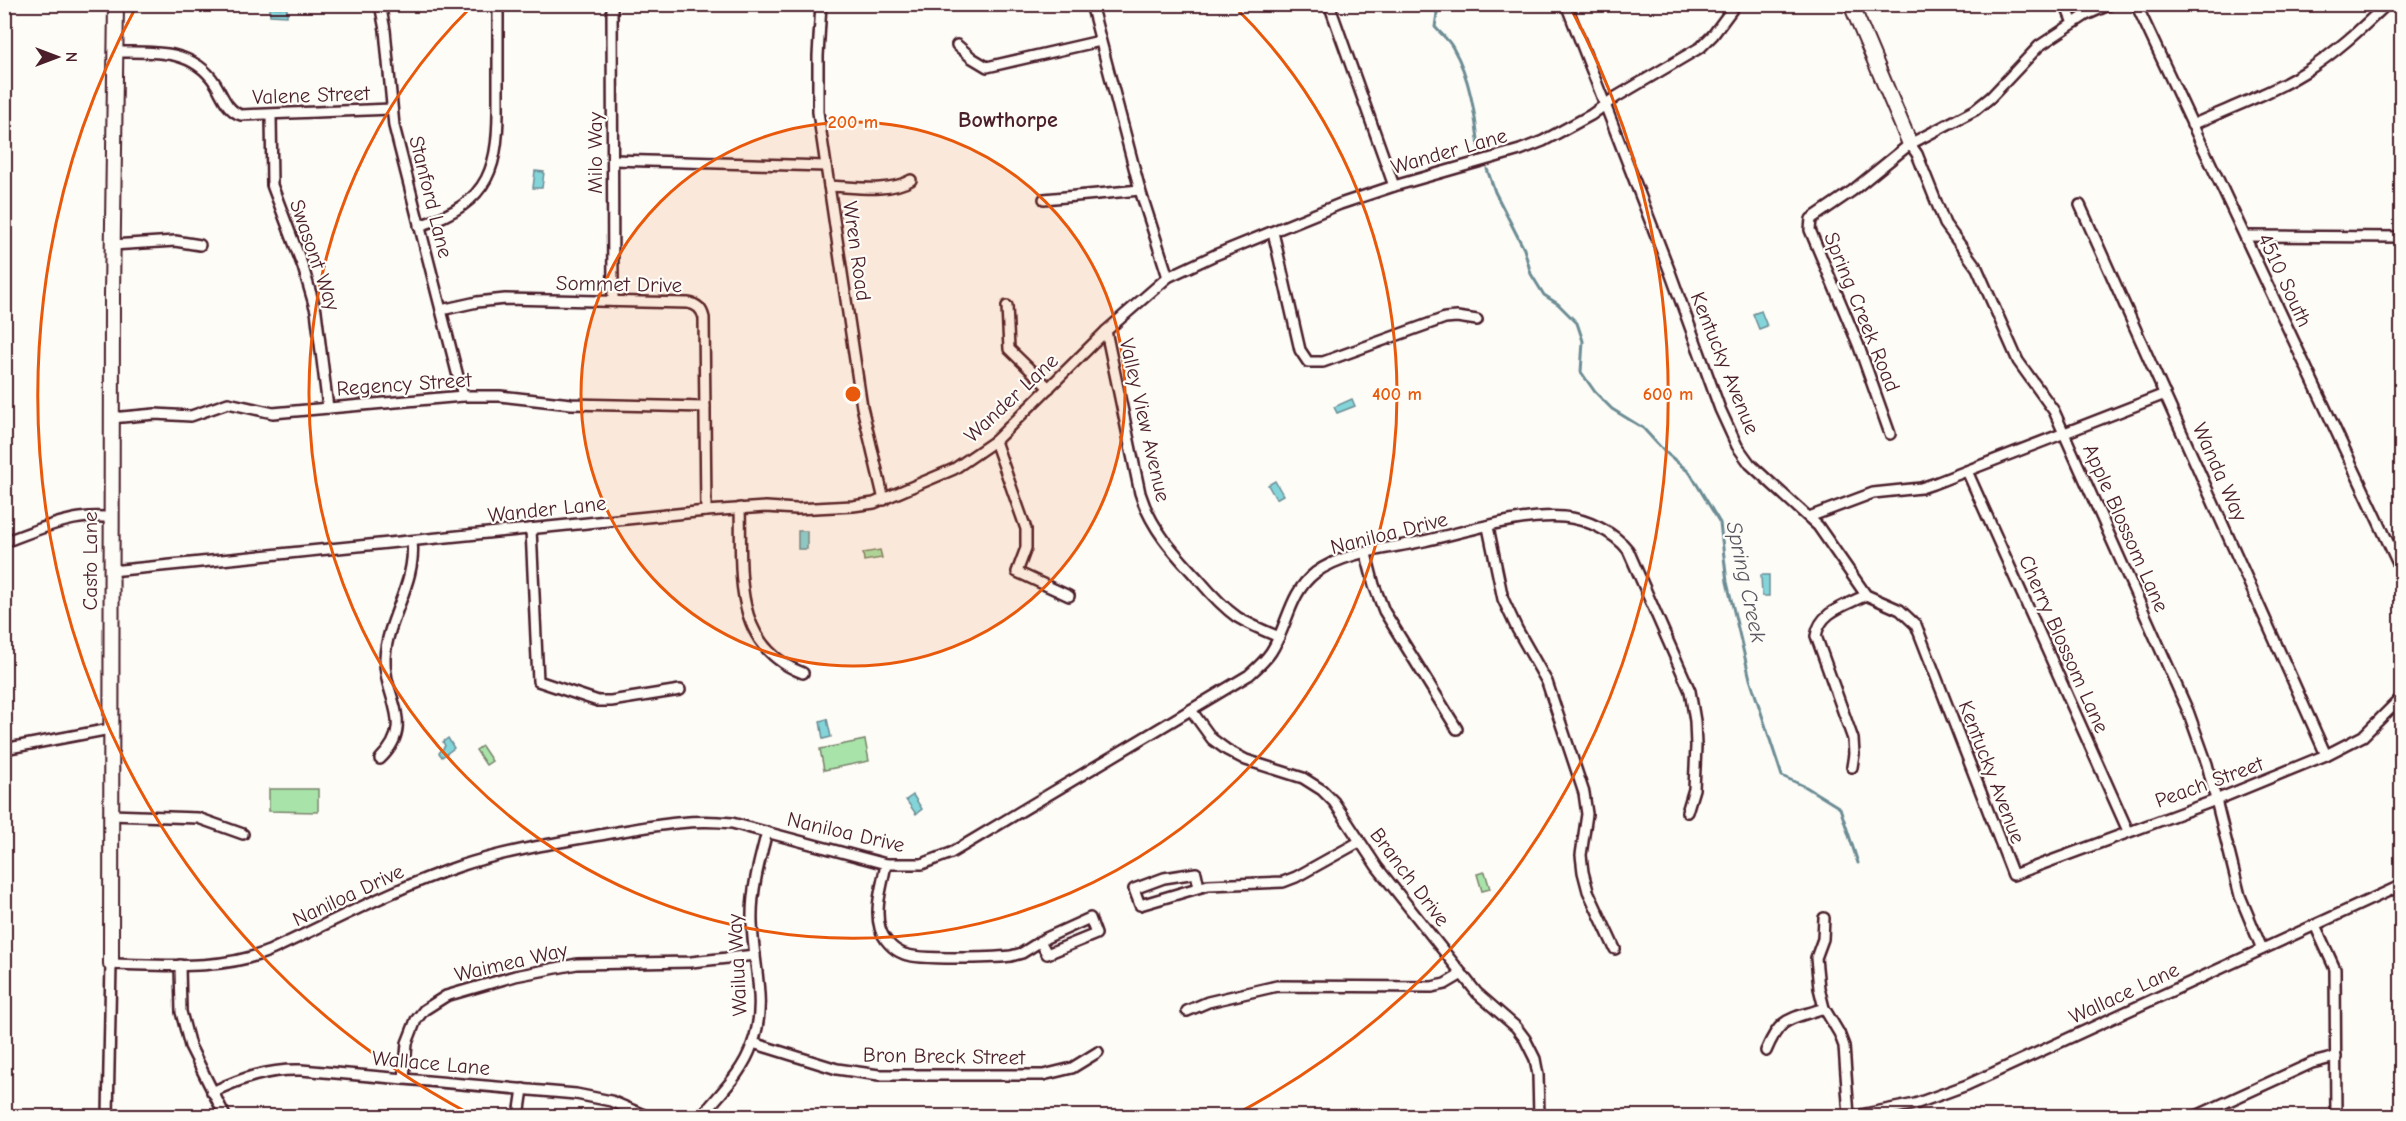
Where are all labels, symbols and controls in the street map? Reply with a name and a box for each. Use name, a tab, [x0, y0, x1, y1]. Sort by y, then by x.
north arrow	[27, 27, 87, 87]
text: N	[62, 52, 80, 62]
street label: Valene Street	[252, 81, 371, 109]
district label: Bowthorpe	[958, 107, 1058, 133]
street label: Milo Way	[583, 111, 607, 194]
text: 200 m	[828, 112, 878, 133]
street label: Wander Lane	[1388, 123, 1510, 179]
street label: Stanford Lane	[404, 133, 458, 261]
street label: Swasont Way	[285, 196, 345, 314]
street label: Wren Road	[838, 199, 876, 303]
street label: Spring Creek Road	[1819, 229, 1905, 395]
street label: 4510 South	[2253, 229, 2317, 331]
street label: Sommet Drive	[556, 271, 682, 297]
street label: Kentucky Avenue	[1686, 288, 1764, 438]
street label: Valley View Avenue	[1115, 336, 1175, 504]
street label: Wander Lane	[959, 349, 1063, 447]
street label: Regency Street	[336, 367, 473, 401]
centre of rings	[843, 384, 863, 404]
text: 400 m	[1372, 384, 1422, 405]
text: 600 m	[1643, 384, 1693, 405]
street label: Wanda Way	[2188, 419, 2253, 525]
street label: Apple Blossom Lane	[2078, 440, 2174, 616]
street label: Wander Lane	[486, 491, 608, 527]
street label: Naniloa Drive	[1328, 507, 1450, 559]
street label: Casto Lane	[78, 511, 102, 611]
water label: Spring Creek	[1720, 519, 1772, 645]
street label: Cherry Blossom Lane	[2014, 551, 2114, 737]
street label: Kentucky Avenue	[1954, 697, 2030, 847]
street label: Peach Street	[2152, 751, 2267, 813]
street label: Naniloa Drive	[785, 807, 907, 857]
street label: Branch Drive	[1365, 823, 1455, 931]
street label: Naniloa Drive	[289, 859, 407, 931]
street label: Wailua Way	[722, 913, 752, 1017]
street label: Waimea Way	[452, 937, 570, 987]
street label: Wallace Lane	[2065, 957, 2183, 1029]
street label: Bron Breck Street	[863, 1043, 1026, 1069]
street label: Wallace Lane	[371, 1046, 491, 1080]

